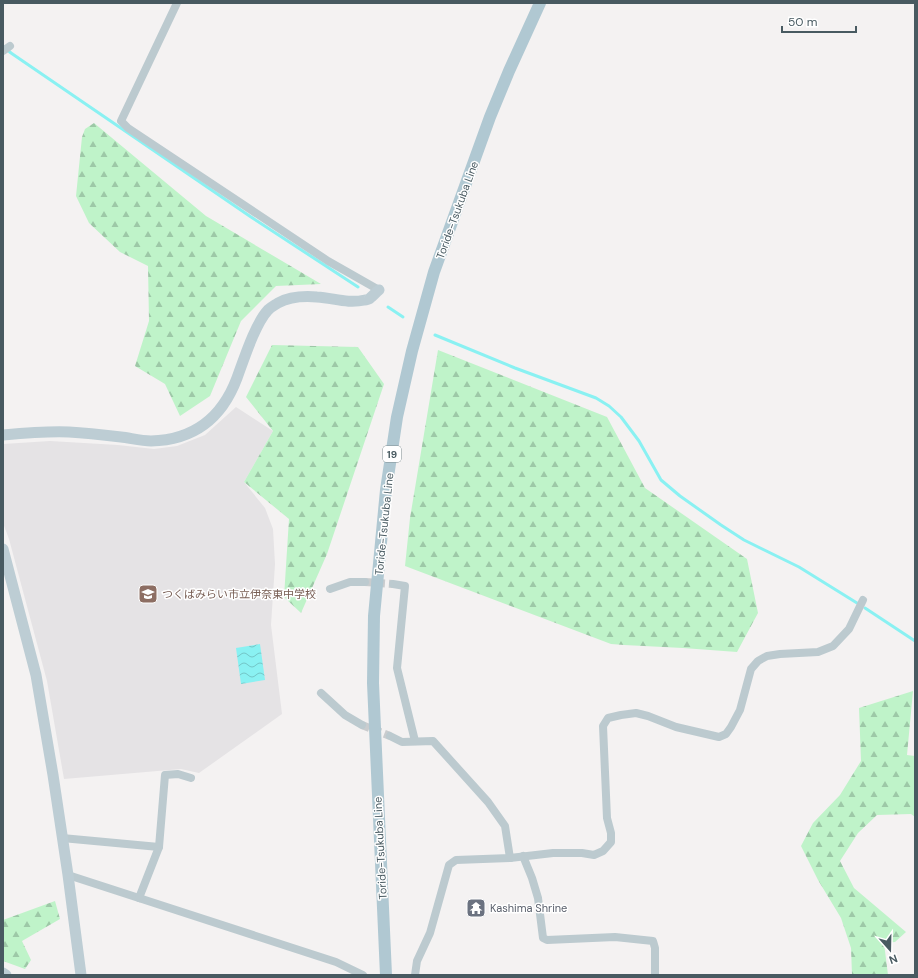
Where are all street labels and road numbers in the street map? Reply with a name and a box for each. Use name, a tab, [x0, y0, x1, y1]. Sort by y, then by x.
street label: Toride-Tsukuba Line	[433, 159, 481, 261]
road number: 19	[383, 446, 401, 462]
street label: Toride-Tsukuba Line	[372, 472, 396, 576]
street label: Toride-Tsukuba Line	[370, 796, 390, 900]

